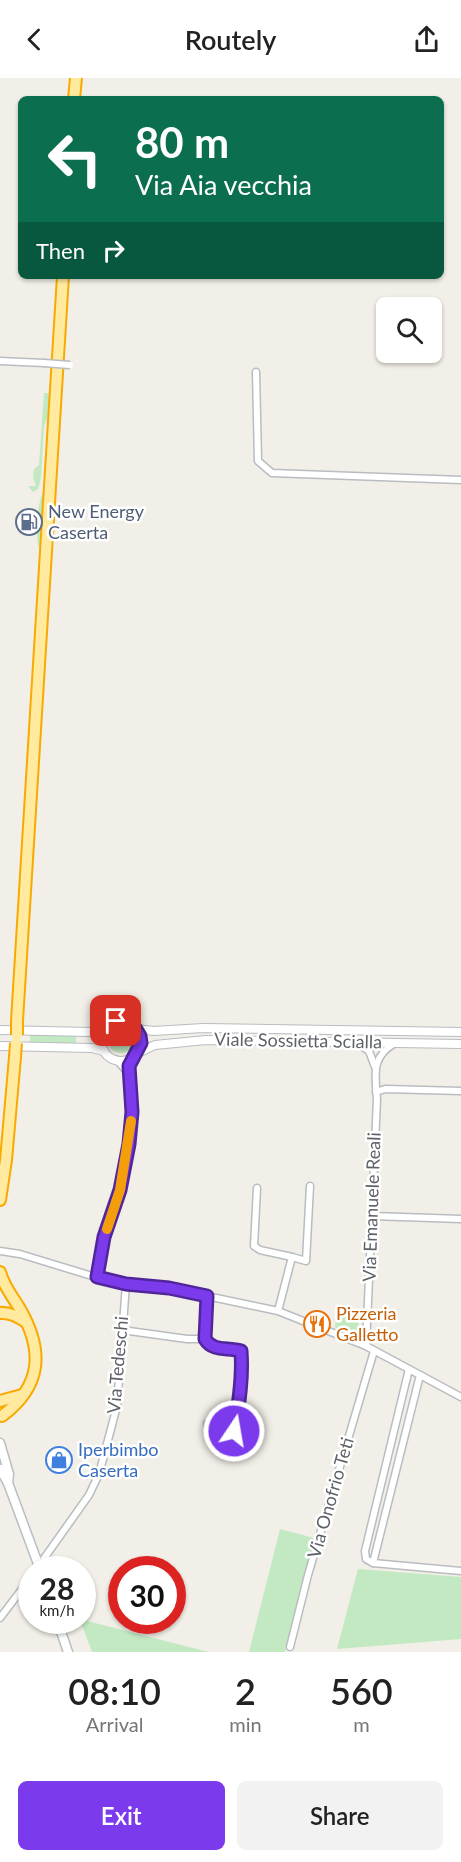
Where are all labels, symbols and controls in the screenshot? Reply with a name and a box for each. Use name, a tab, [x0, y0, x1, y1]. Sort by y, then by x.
icon: back	[18, 23, 51, 56]
text: Routely	[185, 23, 276, 56]
icon: share	[410, 23, 443, 56]
text: 80 m	[135, 117, 229, 167]
icon: left	[36, 120, 114, 198]
text: Via Aia vecchia	[135, 168, 312, 201]
icon: right	[97, 234, 130, 267]
text: Then	[36, 237, 85, 264]
map controls	[376, 297, 442, 363]
button: search	[376, 297, 442, 363]
place label: New Energy Caserta	[48, 500, 145, 543]
fuel station icon: New Energy Caserta	[14, 507, 44, 537]
pin	[90, 995, 141, 1046]
icon: arrive	[99, 1004, 132, 1037]
street label: Viale Sossietta Scialla	[214, 1028, 382, 1052]
street label: Via Emanuele Reali	[357, 1132, 385, 1282]
place label: Pizzeria Galletto	[336, 1302, 398, 1345]
restaurant icon: Pizzeria Galletto	[302, 1309, 332, 1339]
street label: Via Tedeschi	[102, 1315, 132, 1415]
position arrow	[202, 1399, 266, 1463]
street label: Via Onofrio Teti	[302, 1435, 358, 1561]
place label: Iperbimbo Caserta	[78, 1438, 159, 1481]
shop icon: Iperbimbo Caserta	[44, 1445, 74, 1475]
speed limit sign: 30	[108, 1556, 186, 1634]
text: 28	[40, 1570, 74, 1606]
text: km/h	[39, 1601, 75, 1619]
text: 08:10	[68, 1669, 161, 1713]
text: 2	[235, 1669, 256, 1713]
text: 560	[330, 1669, 393, 1713]
text: Arrival	[86, 1712, 143, 1736]
text: min	[229, 1712, 262, 1736]
text: m	[353, 1712, 370, 1736]
button: Exit	[18, 1781, 225, 1850]
button: Share	[237, 1781, 443, 1850]

